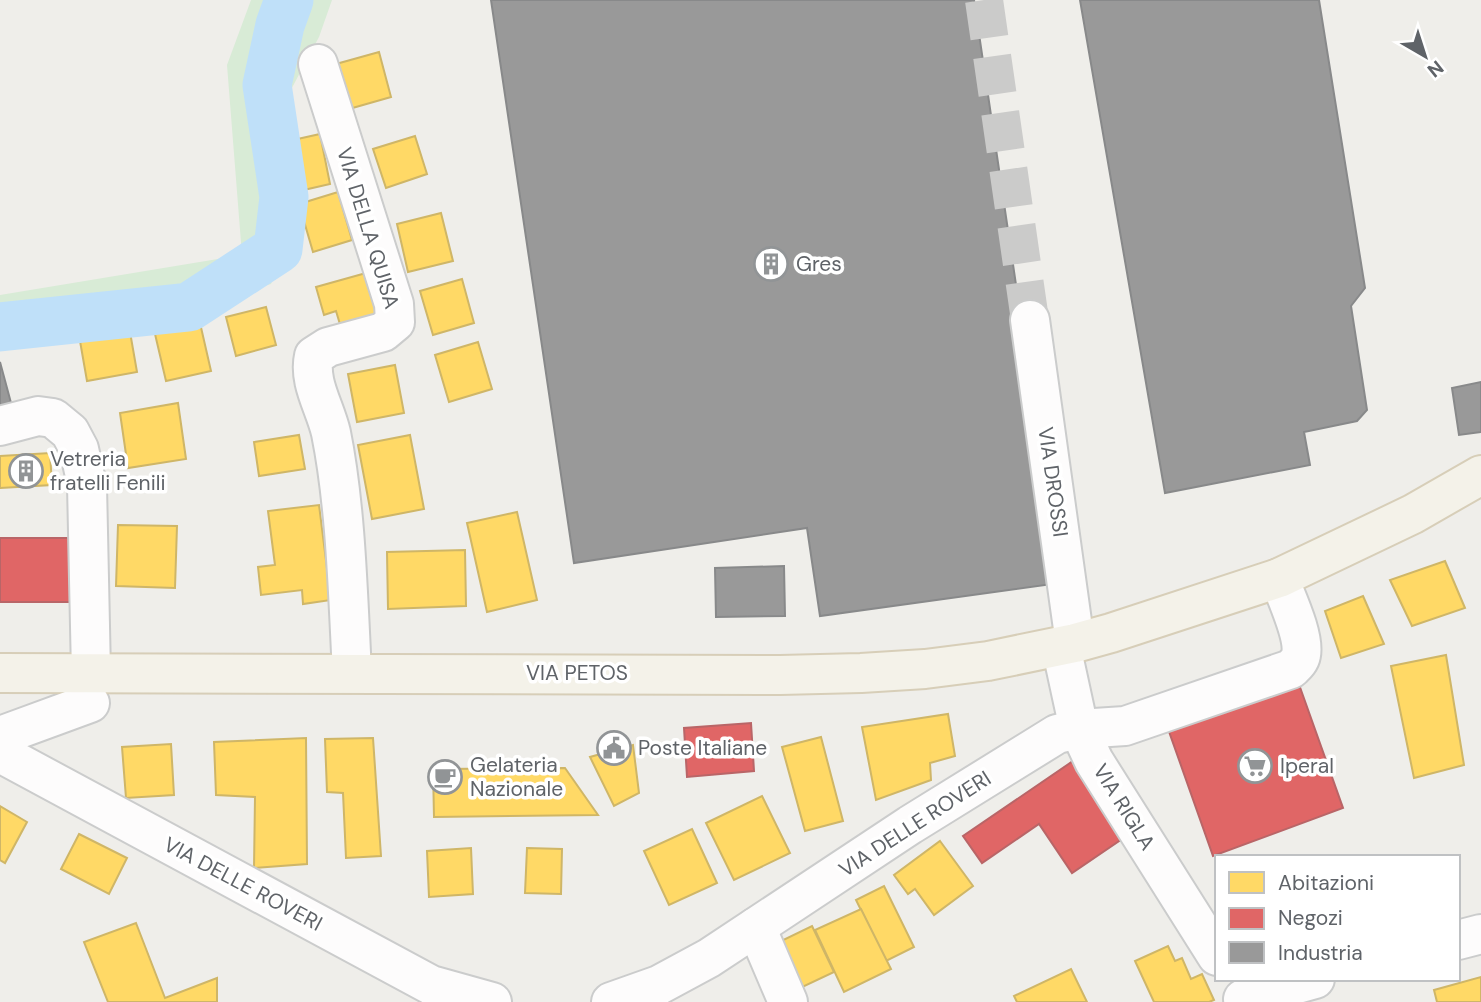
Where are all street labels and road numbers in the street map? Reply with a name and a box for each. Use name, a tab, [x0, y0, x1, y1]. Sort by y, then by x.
street label: VIA DELLA QUISA	[330, 144, 406, 312]
street label: VIA DROSSI	[1031, 425, 1075, 539]
street label: VIA PETOS	[526, 659, 628, 687]
street label: VIA RIGLA	[1086, 759, 1162, 856]
street label: VIA DELLE ROVERI	[834, 764, 996, 884]
street label: VIA DELLE ROVERI	[159, 830, 327, 938]

